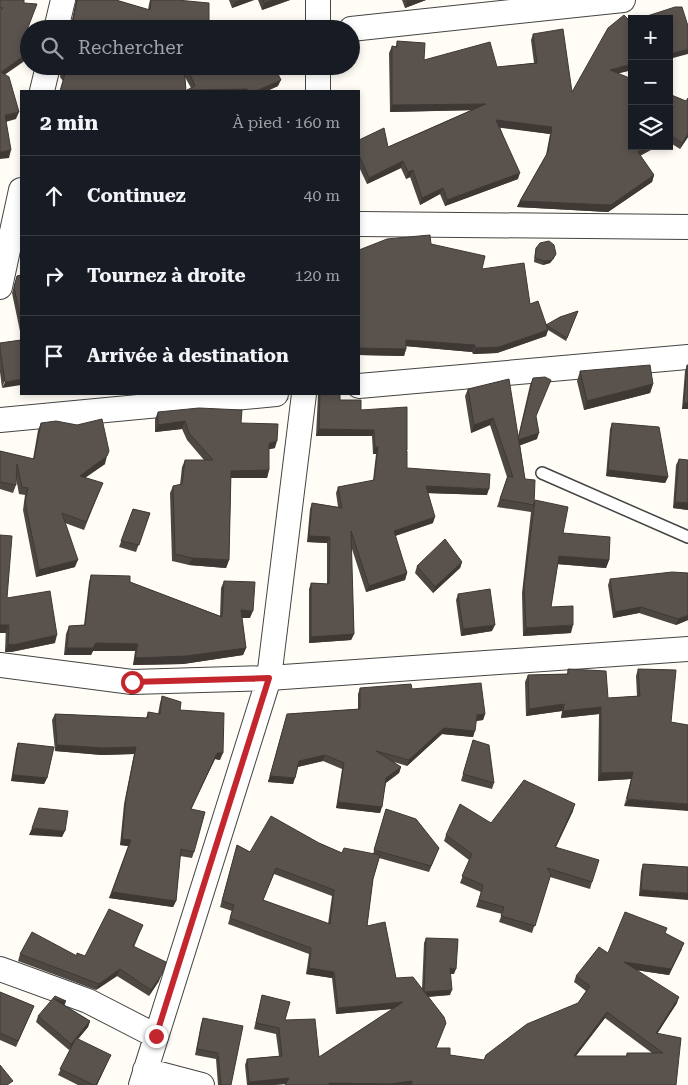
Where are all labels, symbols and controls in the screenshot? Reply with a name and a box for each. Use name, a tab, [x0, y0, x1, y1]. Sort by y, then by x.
map controls	[628, 15, 673, 150]
button: +	[628, 15, 673, 60]
search box	[20, 20, 360, 75]
icon: search	[38, 34, 66, 62]
text: Rechercher	[78, 36, 184, 59]
button: −	[628, 60, 673, 105]
button: layers	[628, 105, 673, 150]
text: 2 min	[40, 111, 98, 135]
text: À pied · 160 m	[232, 113, 340, 132]
icon: ahead	[40, 182, 68, 210]
text: Continuez	[87, 184, 186, 207]
text: 40 m	[303, 186, 340, 205]
icon: right	[40, 262, 68, 290]
text: Tournez à droite	[87, 264, 246, 287]
text: 120 m	[294, 266, 340, 285]
icon: arrive	[40, 342, 68, 370]
text: Arrivée à destination	[87, 344, 289, 367]
route start	[121, 671, 144, 694]
route end	[145, 1025, 168, 1048]

